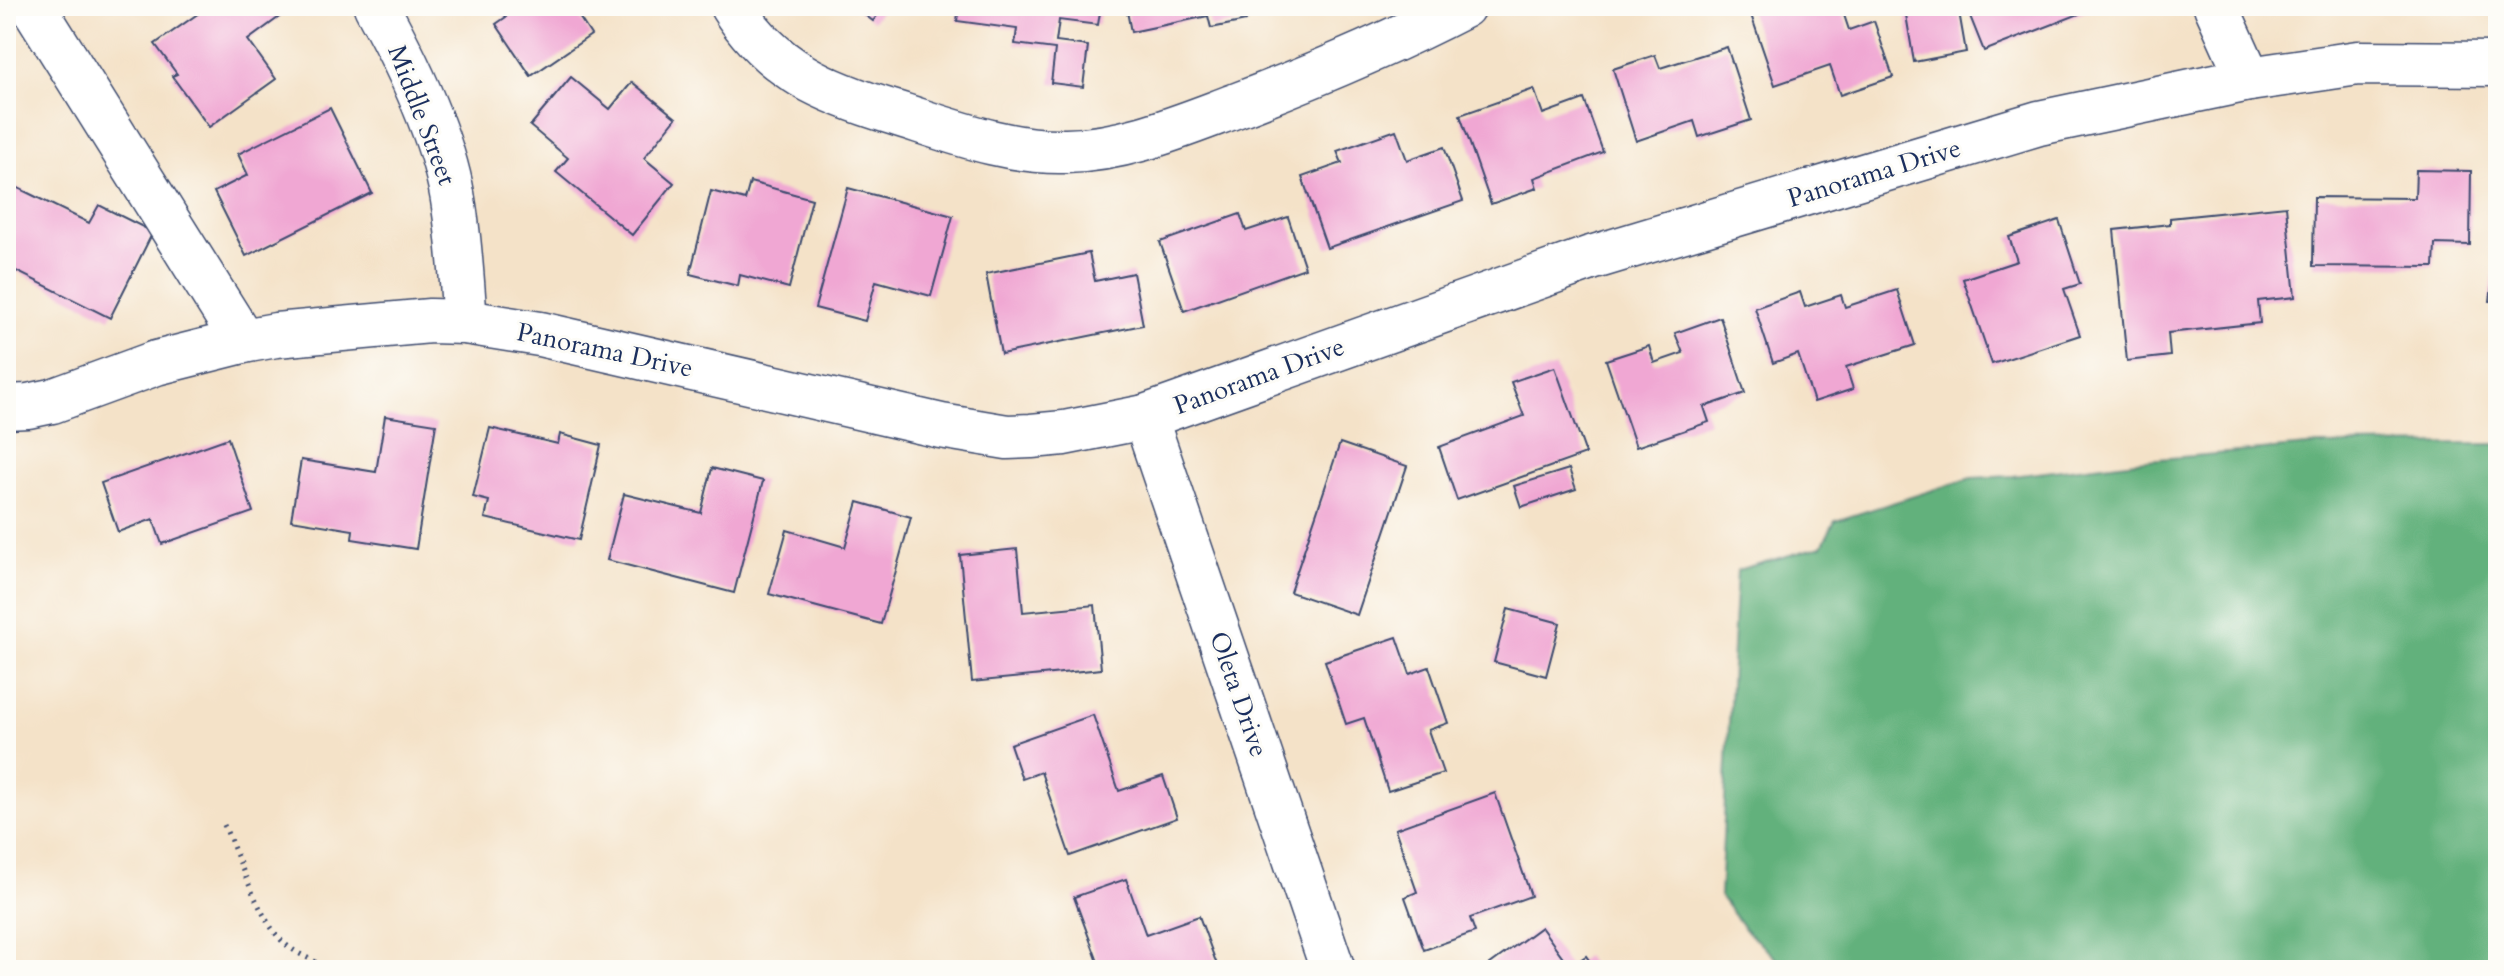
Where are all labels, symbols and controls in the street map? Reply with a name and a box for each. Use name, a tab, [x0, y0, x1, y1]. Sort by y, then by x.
street label: Middle Street	[379, 40, 465, 190]
street label: Panorama Drive	[1783, 130, 1965, 216]
street label: Panorama Drive	[514, 314, 696, 386]
street label: Panorama Drive	[1169, 329, 1349, 423]
street label: Oleta Drive	[1201, 627, 1277, 761]

